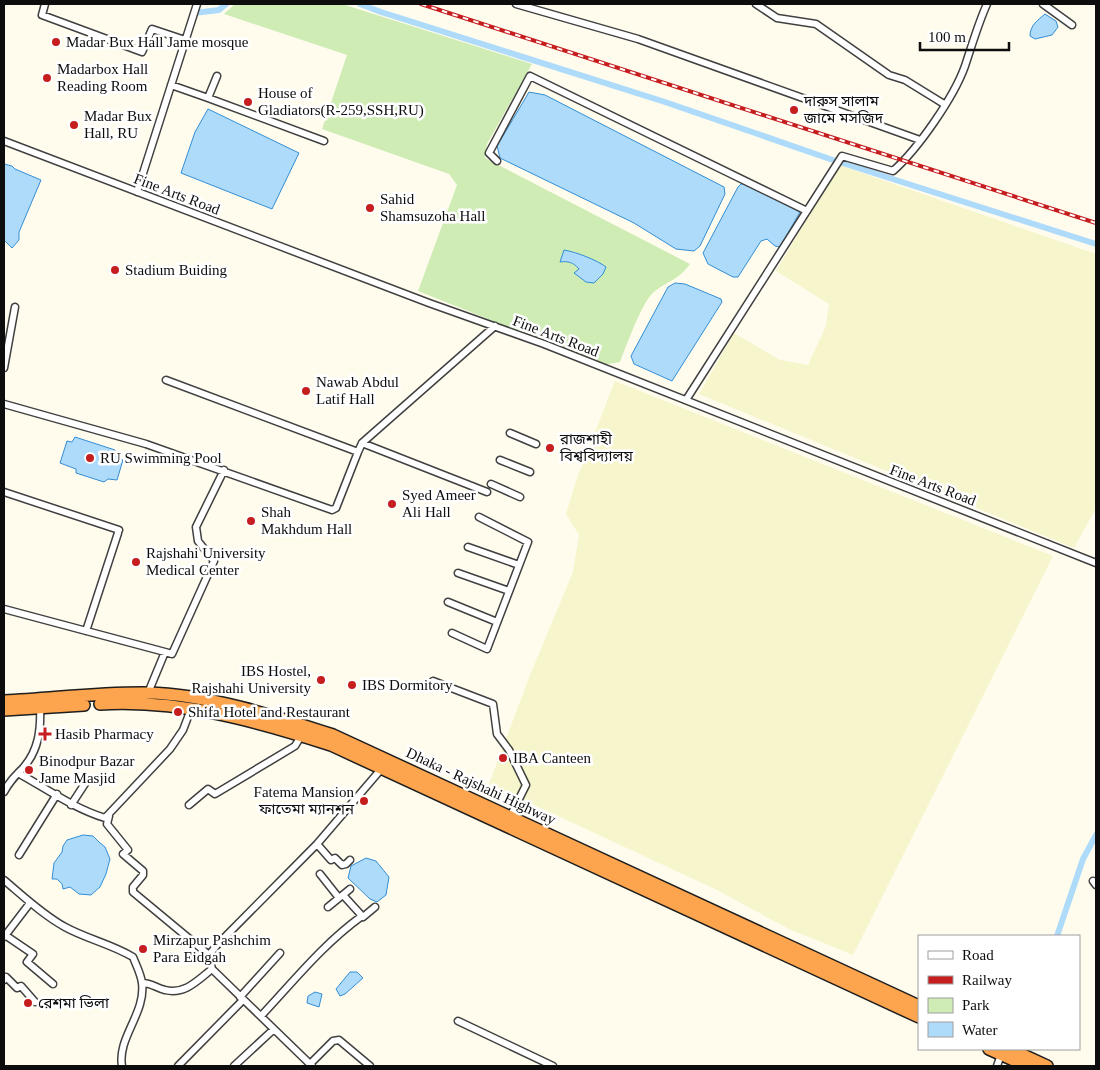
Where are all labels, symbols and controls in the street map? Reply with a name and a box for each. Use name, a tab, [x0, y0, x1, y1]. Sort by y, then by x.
scale bar	[920, 20, 1009, 52]
text: 100 m	[928, 29, 966, 45]
place label: Madar Bux Hall Jame mosque	[66, 34, 249, 50]
marker: Madar Bux Hall Jame mosque	[50, 36, 62, 48]
place label: Madarbox Hall Reading Room	[57, 61, 148, 94]
marker: Madarbox Hall Reading Room	[41, 72, 53, 84]
place label: House of Gladiators(R-259,SSH,RU)	[258, 85, 424, 119]
place label: দারুস সালাম জামে মসজিদ	[803, 93, 884, 126]
marker: House of Gladiators(R-259,SSH,RU)	[242, 96, 254, 108]
marker: দারুস সালাম জামে মসজিদ	[788, 104, 800, 116]
place label: Madar Bux Hall, RU	[84, 108, 152, 141]
marker: Madar Bux Hall, RU	[68, 119, 80, 131]
street label: Fine Arts Road	[132, 170, 223, 218]
place label: Sahid Shamsuzoha Hall	[380, 191, 485, 224]
marker: Sahid Shamsuzoha Hall	[364, 202, 376, 214]
place label: Stadium Buiding	[125, 262, 228, 278]
marker: Stadium Buiding	[109, 264, 121, 276]
street label: Fine Arts Road	[511, 312, 602, 360]
place label: Nawab Abdul Latif Hall	[316, 374, 399, 407]
marker: Nawab Abdul Latif Hall	[300, 385, 312, 397]
place label: রাজশাহী বিশ্ববিদ্যালয়	[559, 431, 633, 464]
marker: রাজশাহী বিশ্ববিদ্যালয়	[544, 442, 556, 454]
place label: RU Swimming Pool	[100, 450, 222, 466]
marker: RU Swimming Pool	[84, 452, 96, 464]
street label: Fine Arts Road	[888, 461, 979, 509]
place label: Syed Ameer Ali Hall	[402, 487, 476, 520]
marker: Syed Ameer Ali Hall	[386, 498, 398, 510]
place label: Shah Makhdum Hall	[261, 504, 352, 537]
marker: Shah Makhdum Hall	[245, 515, 257, 527]
place label: Rajshahi University Medical Center	[146, 545, 266, 578]
marker: Rajshahi University Medical Center	[130, 556, 142, 568]
place label: IBS Hostel, Rajshahi University	[191, 663, 311, 696]
marker: IBS Hostel, Rajshahi University	[315, 674, 327, 686]
place label: IBS Dormitory	[362, 677, 453, 693]
marker: IBS Dormitory	[346, 679, 358, 691]
place label: Shifa Hotel and Restaurant	[188, 704, 351, 720]
marker: Shifa Hotel and Restaurant	[172, 706, 184, 718]
place label: Hasib Pharmacy	[55, 726, 154, 742]
marker: Hasib Pharmacy	[39, 728, 51, 740]
street label: Dhaka - Rajshahi Highway	[404, 744, 559, 828]
place label: IBA Canteen	[513, 750, 591, 766]
marker: IBA Canteen	[497, 752, 509, 764]
place label: Binodpur Bazar Jame Masjid	[39, 753, 134, 786]
marker: Binodpur Bazar Jame Masjid	[23, 764, 35, 776]
place label: Fatema Mansion ফাতেমা ম্যানশন	[254, 784, 355, 817]
marker: Fatema Mansion ফাতেমা ম্যানশন	[358, 795, 370, 807]
place label: Mirzapur Pashchim Para Eidgah	[153, 932, 271, 965]
legend	[918, 935, 1080, 1050]
marker: Mirzapur Pashchim Para Eidgah	[137, 943, 149, 955]
text: Road	[962, 947, 994, 963]
text: Railway	[962, 972, 1012, 988]
place label: রেশমা ভিলা	[38, 995, 110, 1011]
marker: রেশমা ভিলা	[22, 997, 34, 1009]
text: Park	[962, 997, 990, 1013]
text: Water	[962, 1022, 997, 1038]

